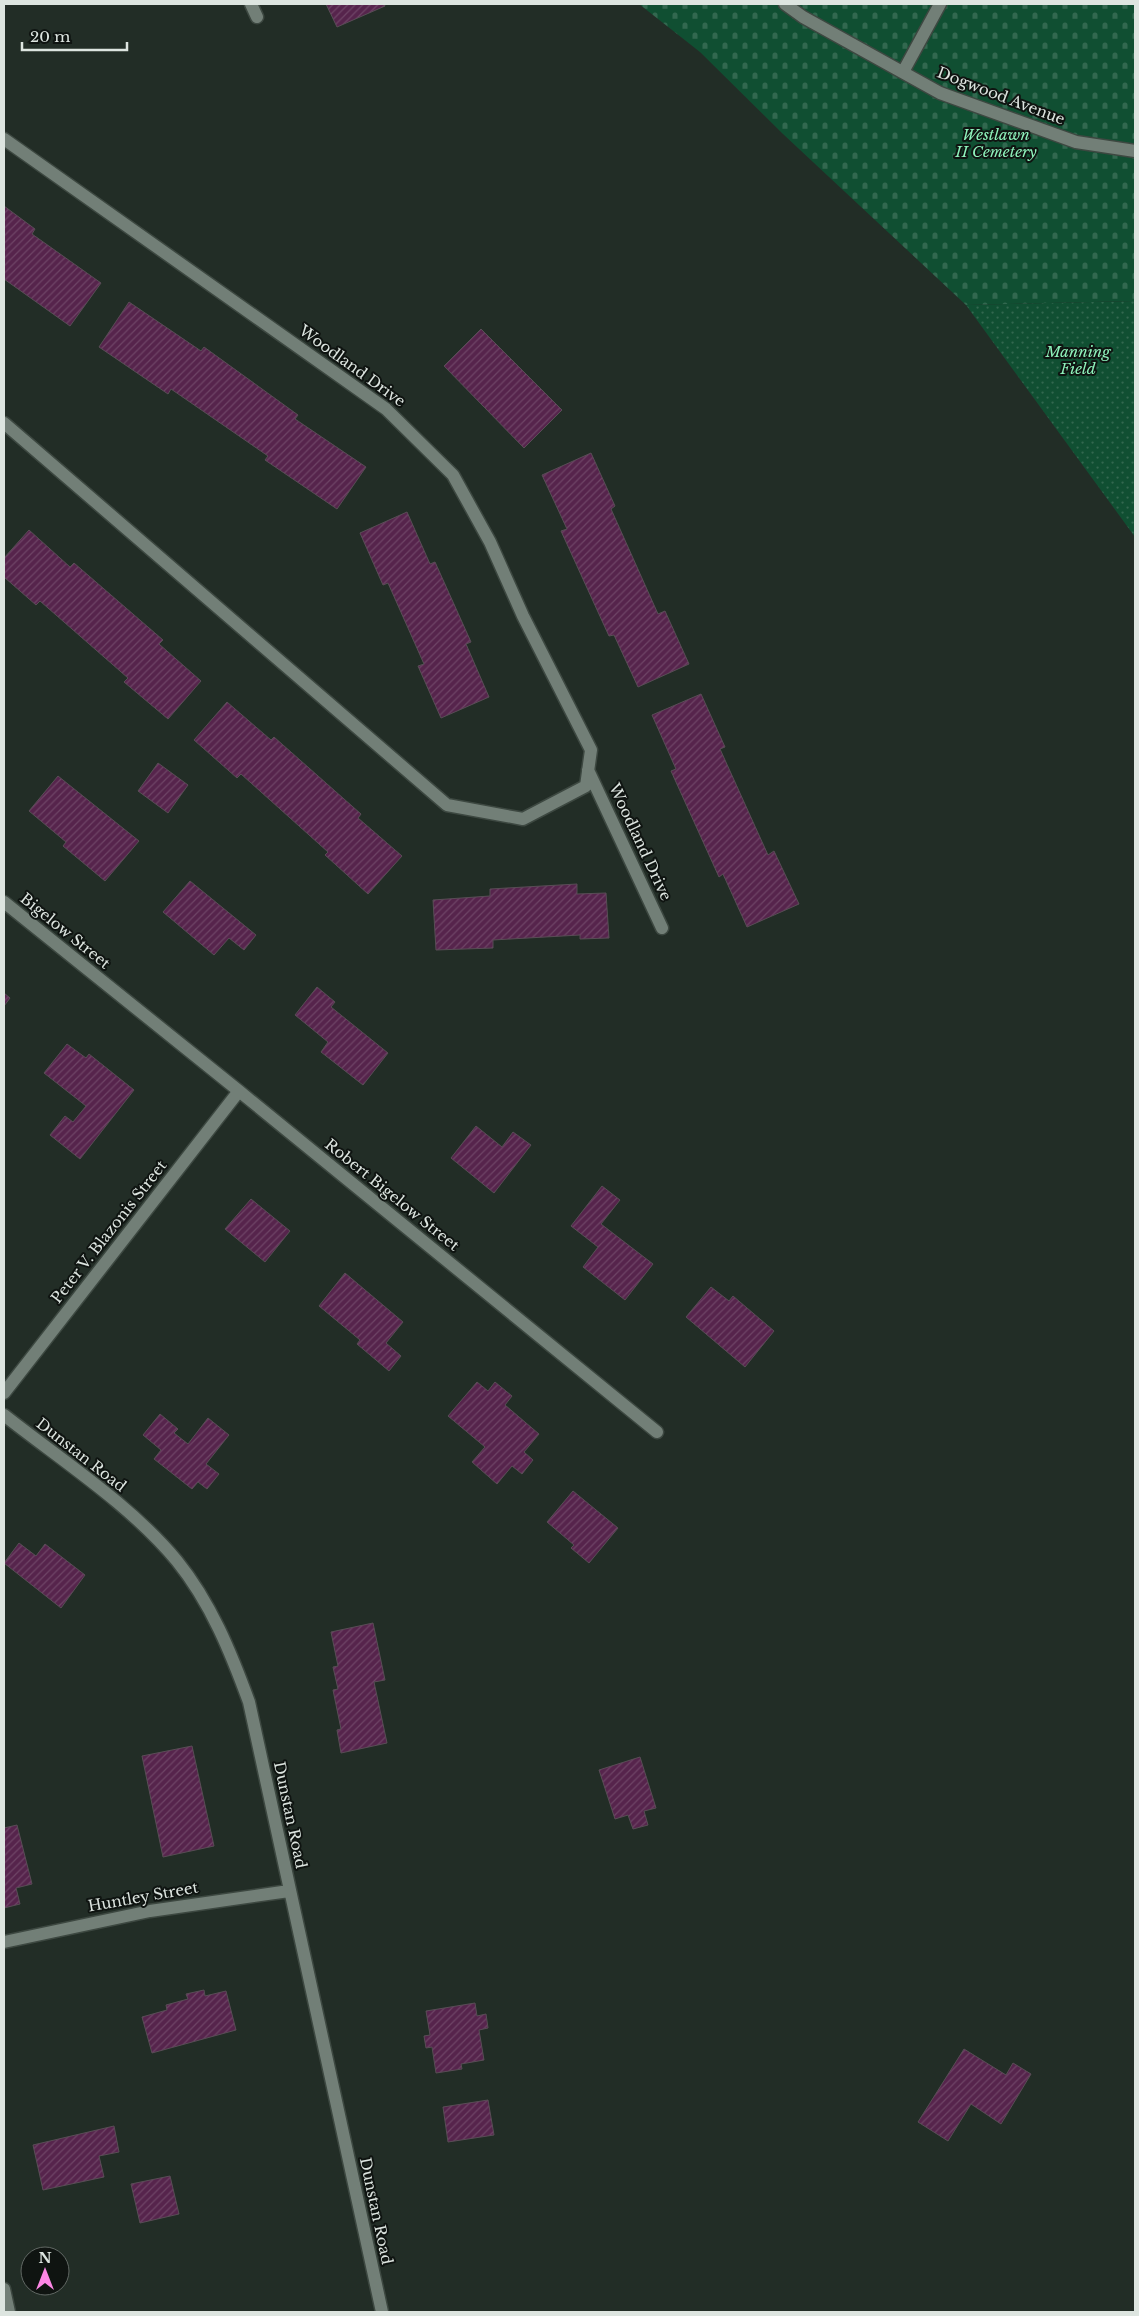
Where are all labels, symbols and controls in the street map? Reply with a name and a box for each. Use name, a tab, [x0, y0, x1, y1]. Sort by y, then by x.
scale bar	[22, 20, 128, 52]
text: 20 m	[30, 27, 70, 46]
street label: Dogwood Avenue	[935, 62, 1068, 129]
park label: Westlawn II Cemetery	[954, 125, 1037, 161]
street label: Woodland Drive	[295, 320, 409, 411]
park label: Manning Field	[1045, 342, 1111, 378]
street label: Woodland Drive	[605, 779, 676, 903]
street label: Bigelow Street	[16, 889, 114, 973]
street label: Robert Bigelow Street	[321, 1135, 464, 1255]
street label: Peter V. Blazonis Street	[47, 1156, 171, 1307]
street label: Dunstan Road	[33, 1414, 130, 1496]
street label: Dunstan Road	[270, 1760, 311, 1870]
street label: Huntley Street	[86, 1877, 200, 1916]
street label: Dunstan Road	[356, 2156, 397, 2266]
north arrow	[20, 2246, 70, 2296]
text: N	[38, 2249, 52, 2267]

